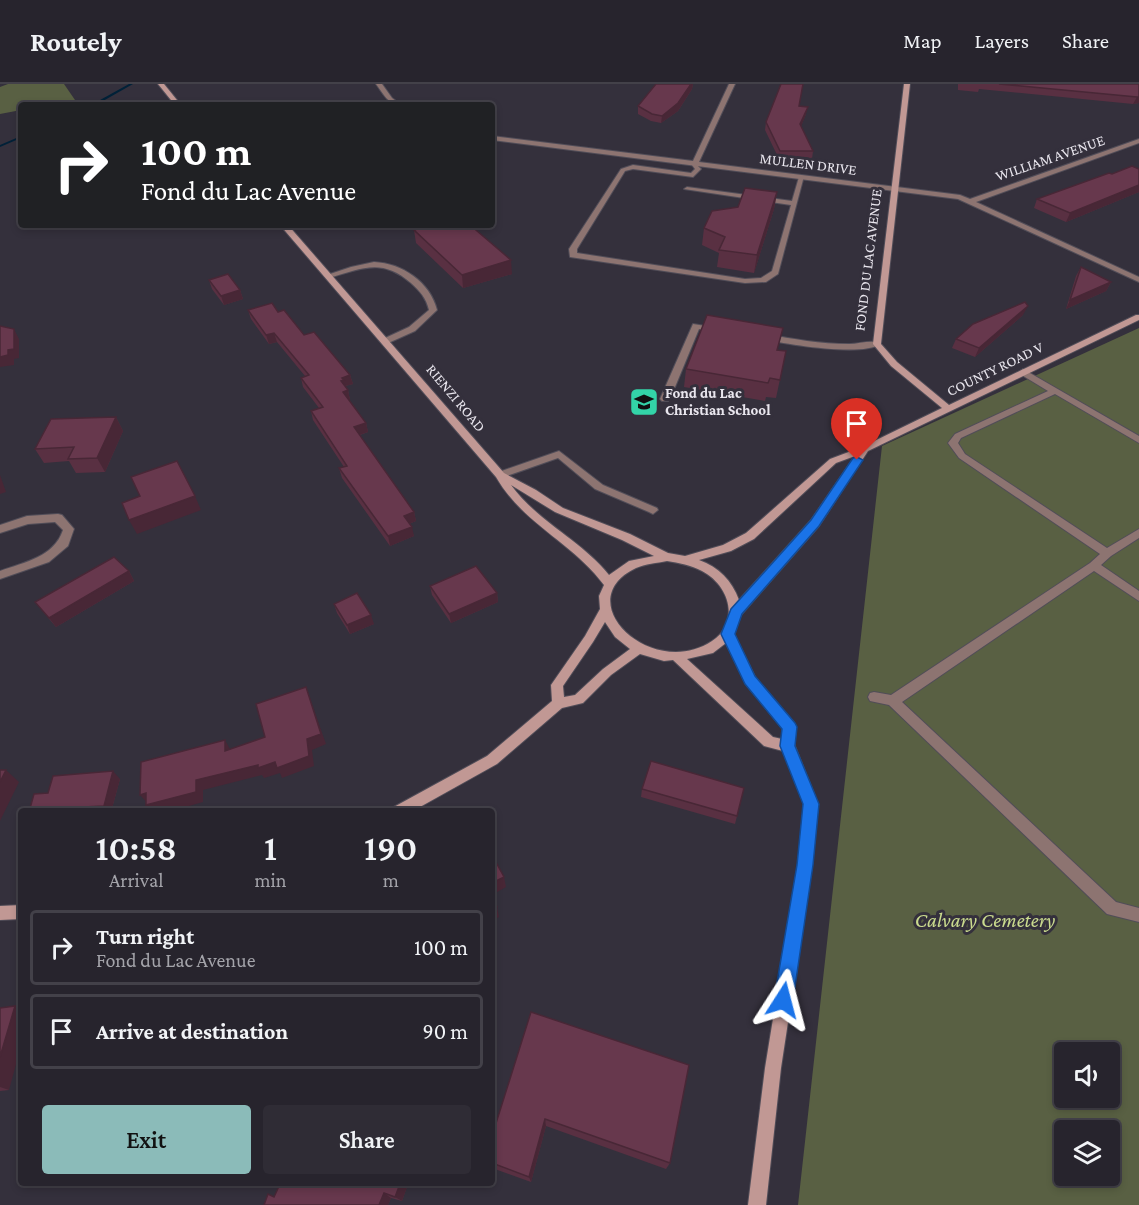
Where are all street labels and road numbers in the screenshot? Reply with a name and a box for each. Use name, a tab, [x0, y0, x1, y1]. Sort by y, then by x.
street label: WILLIAM AVENUE	[993, 132, 1107, 184]
street label: MULLEN DRIVE	[759, 150, 857, 178]
street label: FOND DU LAC AVENUE	[851, 188, 885, 332]
street label: COUNTY ROAD V	[944, 339, 1046, 399]
street label: RIENZI ROAD	[423, 361, 489, 435]

